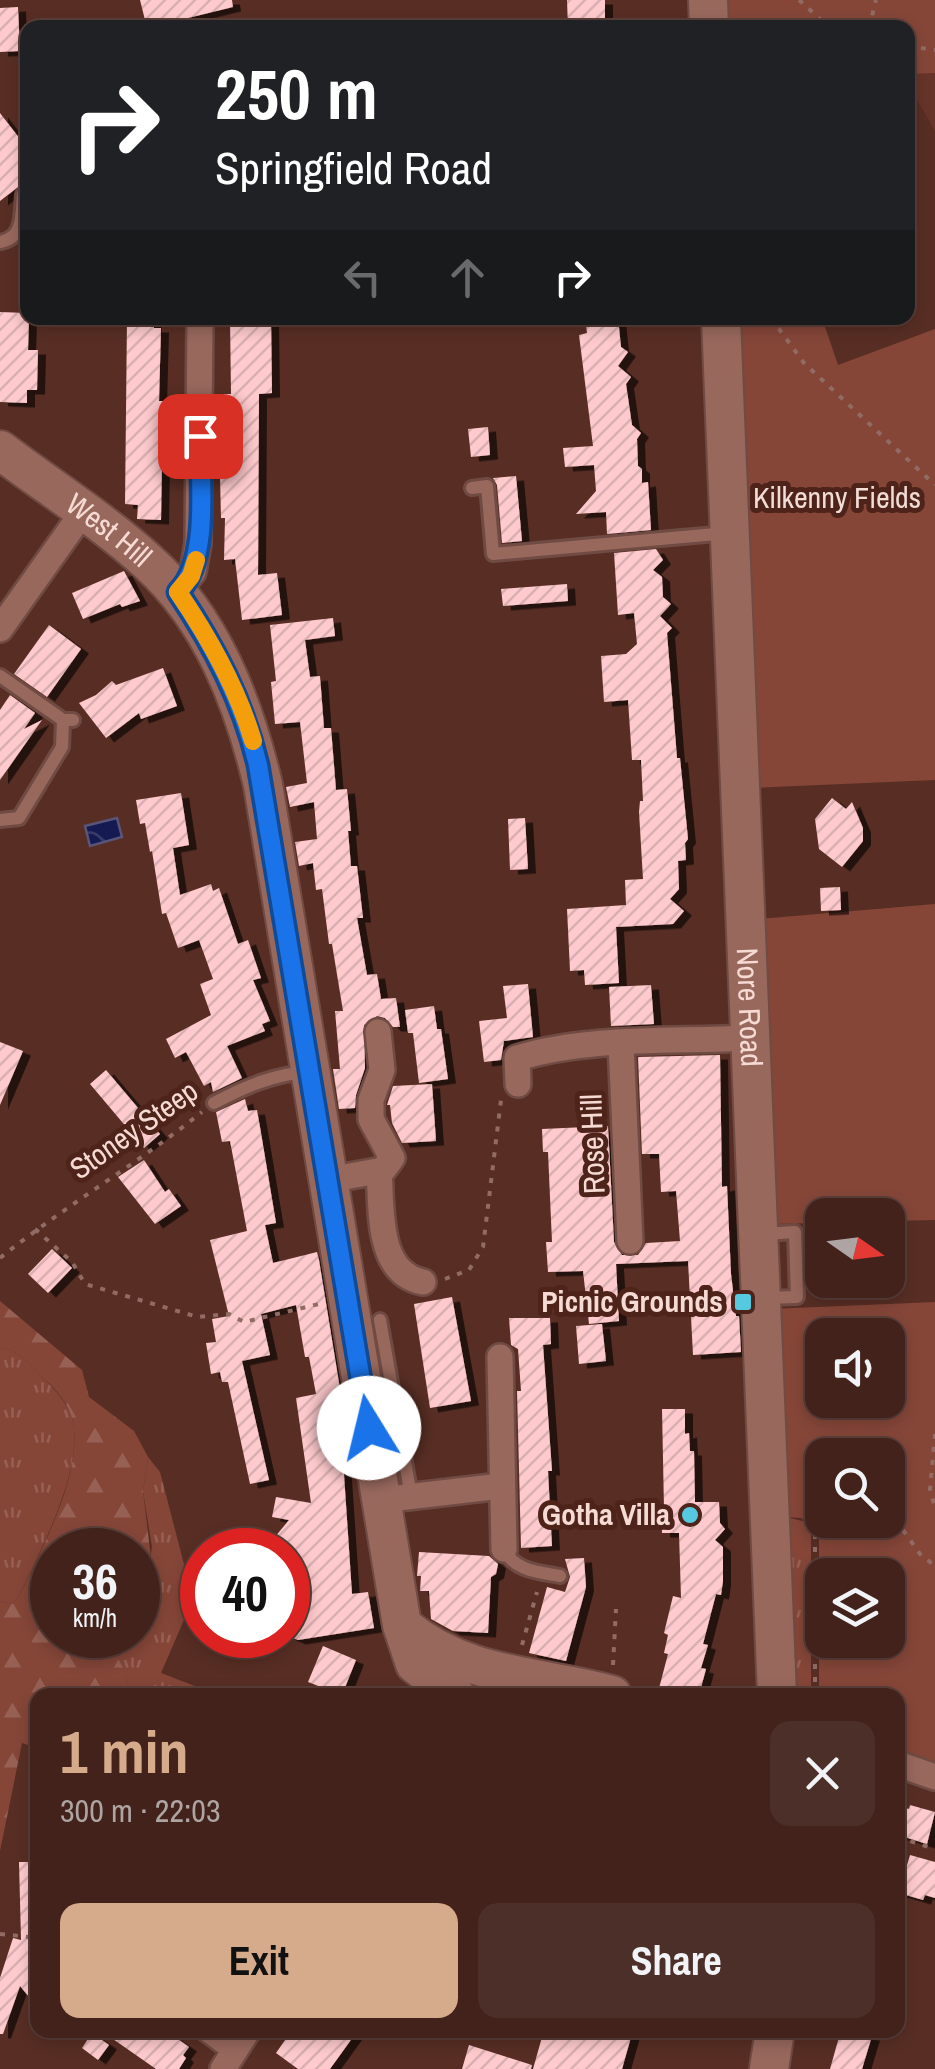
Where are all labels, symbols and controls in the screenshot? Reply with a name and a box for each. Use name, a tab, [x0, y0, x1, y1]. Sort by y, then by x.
text: 250 m	[215, 47, 378, 141]
icon: right	[50, 60, 180, 190]
text: Springfield Road	[215, 137, 492, 198]
icon: left	[335, 250, 390, 305]
icon: ahead	[440, 250, 495, 305]
icon: right	[545, 250, 600, 305]
pin	[158, 394, 243, 479]
icon: arrive	[173, 409, 228, 464]
park label: Kilkenny Fields	[753, 477, 921, 517]
street label: West Hill	[59, 483, 161, 575]
street label: Nore Road	[728, 947, 772, 1068]
street label: Stoney Steep	[61, 1070, 205, 1188]
street label: Rose Hill	[570, 1093, 614, 1195]
north arrow	[805, 1198, 905, 1298]
map controls	[805, 1198, 905, 1658]
place label: Picnic Grounds	[541, 1281, 723, 1321]
marker: Picnic Grounds	[732, 1291, 754, 1313]
button: sound	[805, 1318, 905, 1418]
position arrow	[317, 1376, 421, 1480]
button: search	[805, 1438, 905, 1538]
place label: Gotha Villa	[542, 1494, 670, 1534]
marker: Gotha Villa	[679, 1504, 701, 1526]
speed limit sign: 40	[180, 1528, 310, 1658]
text: 36	[72, 1547, 118, 1615]
button: layers	[805, 1558, 905, 1658]
text: km/h	[73, 1601, 117, 1635]
text: 1 min	[60, 1711, 189, 1792]
button: close	[770, 1721, 875, 1826]
text: 300 m · 22:03	[60, 1789, 220, 1832]
button: Exit	[60, 1903, 458, 2018]
button: Share	[478, 1903, 875, 2018]

